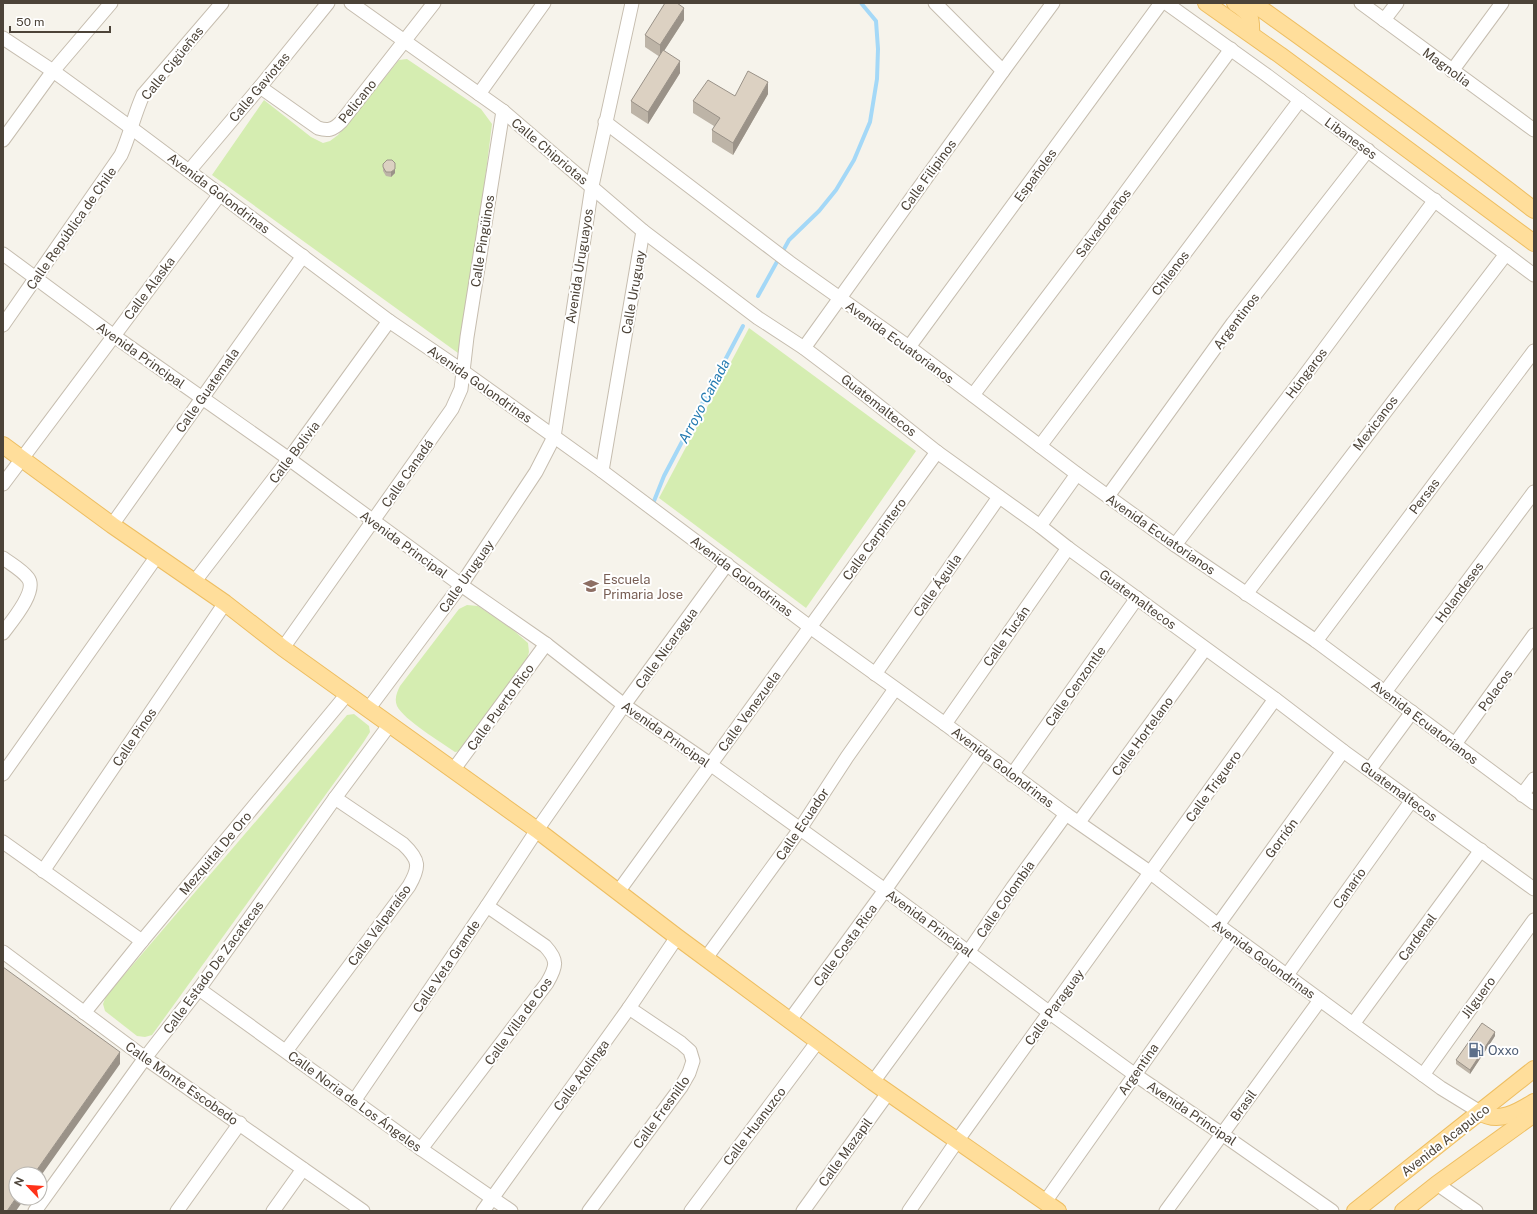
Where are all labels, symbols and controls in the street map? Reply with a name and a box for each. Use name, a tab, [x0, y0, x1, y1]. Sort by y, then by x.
scale bar	[10, 8, 110, 34]
text: 50 m	[16, 15, 44, 29]
street label: Calle Cigüeñas	[138, 24, 207, 103]
street label: Magnolia	[1420, 45, 1474, 90]
street label: Calle Gaviotas	[226, 50, 293, 125]
street label: Pelicano	[335, 77, 379, 126]
street label: Libaneses	[1322, 114, 1380, 162]
street label: Calle Chipriotas	[508, 115, 591, 188]
street label: Calle Filipinos	[898, 137, 959, 214]
street label: Españoles	[1011, 146, 1060, 205]
street label: Avenida Golondrinas	[165, 150, 273, 237]
street label: Calle República de Chile	[23, 164, 119, 292]
street label: Salvadoreños	[1073, 186, 1134, 261]
street label: Calle Pingüinos	[468, 194, 497, 288]
street label: Avenida Uruguayos	[563, 208, 596, 324]
street label: Chilenos	[1149, 248, 1192, 299]
street label: Calle Uruguay	[619, 249, 648, 335]
street label: Calle Alaska	[121, 254, 178, 323]
street label: Argentinos	[1210, 290, 1262, 352]
street label: Avenida Ecuatorianos	[843, 298, 957, 387]
street label: Avenida Principal	[94, 319, 188, 391]
street label: Avenida Golondrinas	[425, 343, 535, 426]
street label: Calle Guatemala	[173, 345, 242, 435]
street label: Húngaros	[1283, 345, 1330, 401]
water label: Arroyo Cañada	[675, 356, 733, 446]
street label: Guatemaltecos	[838, 371, 919, 439]
street label: Mexicanos	[1350, 393, 1401, 454]
street label: Calle Bolivia	[266, 418, 323, 486]
street label: Calle Canadá	[378, 436, 436, 510]
street label: Persas	[1406, 475, 1443, 517]
street label: Avenida Ecuatorianos	[1103, 491, 1218, 578]
street label: Calle Carpintero	[840, 495, 909, 583]
street label: Avenida Principal	[357, 508, 450, 581]
street label: Avenida Golondrinas	[688, 533, 796, 620]
street label: Calle Uruguay	[436, 537, 497, 615]
street label: Calle Águila	[910, 551, 964, 619]
street label: Holandeses	[1432, 559, 1486, 626]
street label: Guatemaltecos	[1096, 567, 1179, 632]
place label: Escuela Primaria Jose	[603, 572, 683, 602]
school or university icon: Escuela Primaria Jose	[582, 577, 600, 595]
street label: Calle Tucán	[980, 603, 1033, 669]
street label: Calle Nicaragua	[632, 605, 701, 691]
street label: Calle Cenzontle	[1042, 643, 1109, 729]
street label: Calle Puerto Rico	[464, 661, 537, 754]
street label: Polacos	[1475, 667, 1515, 714]
street label: Calle Venezuela	[715, 668, 784, 755]
street label: Avenida Ecuatorianos	[1368, 677, 1481, 767]
street label: Calle Hortelano	[1109, 694, 1176, 779]
street label: Avenida Principal	[619, 698, 713, 770]
street label: Calle Pinos	[110, 705, 159, 769]
street label: Avenida Golondrinas	[949, 724, 1057, 811]
street label: Calle Triguero	[1182, 748, 1244, 825]
street label: Guatemaltecos	[1357, 759, 1440, 824]
street label: Calle Ecuador	[773, 785, 832, 863]
street label: Mezquital De Oro	[176, 809, 255, 898]
street label: Gorrión	[1262, 816, 1301, 861]
street label: Calle Colombia	[973, 858, 1038, 941]
street label: Canario	[1330, 865, 1369, 912]
street label: Calle Valparaíso	[345, 882, 414, 969]
street label: Avenida Principal	[883, 887, 976, 960]
street label: Calle Estado De Zacatecas	[160, 898, 267, 1037]
street label: Calle Costa Rica	[811, 901, 880, 989]
street label: Cardenal	[1395, 911, 1440, 964]
street label: Calle Veta Grande	[410, 917, 483, 1015]
street label: Avenida Golondrinas	[1209, 917, 1318, 1002]
street label: Calle Paraguay	[1022, 966, 1087, 1048]
street label: Jilguero	[1458, 974, 1498, 1021]
street label: Calle Villa de Cos	[482, 975, 555, 1068]
street label: Calle Atolinga	[551, 1037, 612, 1114]
street label: Calle Monte Escobedo	[122, 1039, 241, 1128]
street label: Argentina	[1115, 1041, 1162, 1098]
fuel station icon: Oxxo	[1467, 1041, 1485, 1059]
place label: Oxxo	[1488, 1043, 1519, 1058]
street label: Calle Noria de Los Ángeles	[285, 1047, 425, 1155]
street label: Calle Fresnillo	[630, 1073, 693, 1151]
street label: Avenida Principal	[1144, 1078, 1239, 1149]
street label: Calle Huanuzco	[720, 1084, 789, 1168]
street label: Brasil	[1227, 1087, 1260, 1124]
street label: Avenida Acapulco	[1398, 1101, 1492, 1179]
street label: Calle Mazapil	[816, 1115, 875, 1189]
north arrow	[8, 1166, 48, 1206]
text: N	[12, 1175, 26, 1188]

